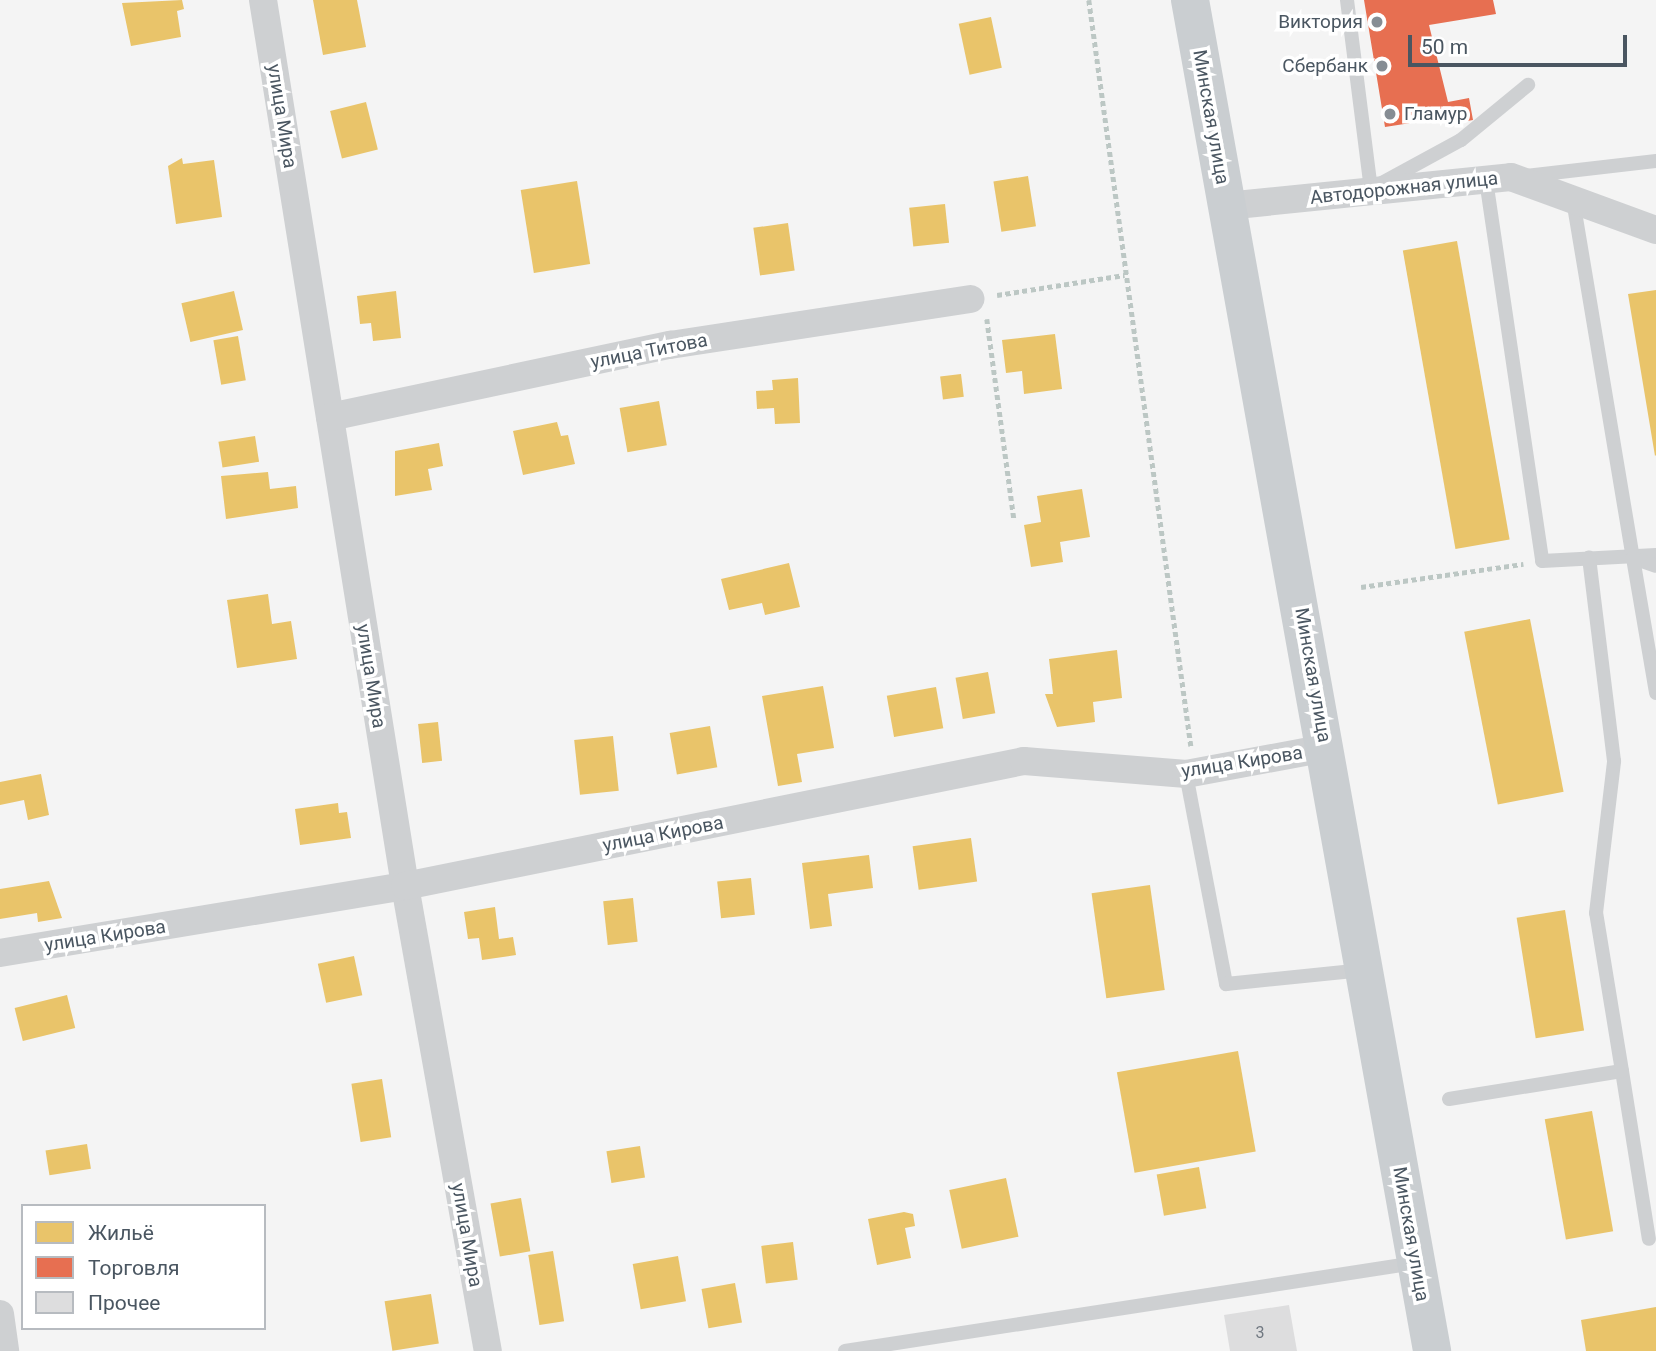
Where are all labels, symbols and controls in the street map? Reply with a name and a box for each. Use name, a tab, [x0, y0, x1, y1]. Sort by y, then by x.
place label: Виктория	[1278, 11, 1363, 33]
marker: Виктория	[1369, 14, 1385, 30]
scale bar	[1411, 21, 1630, 65]
text: 50 m	[1421, 35, 1468, 59]
street label: Минская улица	[1188, 48, 1234, 186]
place label: Сбербанк	[1282, 55, 1368, 77]
marker: Сбербанк	[1374, 58, 1390, 74]
street label: улица Мира	[262, 62, 302, 170]
place label: Гламур	[1404, 103, 1467, 125]
marker: Гламур	[1382, 106, 1398, 122]
street label: Автодорожная улица	[1309, 167, 1499, 209]
street label: улица Титова	[588, 328, 710, 374]
street label: Минская улица	[1290, 606, 1336, 744]
street label: улица Мира	[351, 622, 391, 730]
street label: улица Кирова	[1180, 741, 1304, 783]
street label: улица Кирова	[601, 811, 725, 857]
street label: улица Кирова	[43, 915, 167, 957]
street label: Минская улица	[1388, 1165, 1434, 1303]
street label: улица Мира	[447, 1181, 487, 1289]
legend	[21, 1204, 266, 1330]
text: Жильё	[88, 1221, 154, 1245]
text: Торговля	[88, 1256, 180, 1280]
text: Прочее	[88, 1291, 160, 1315]
house number: 3	[1256, 1323, 1264, 1343]

